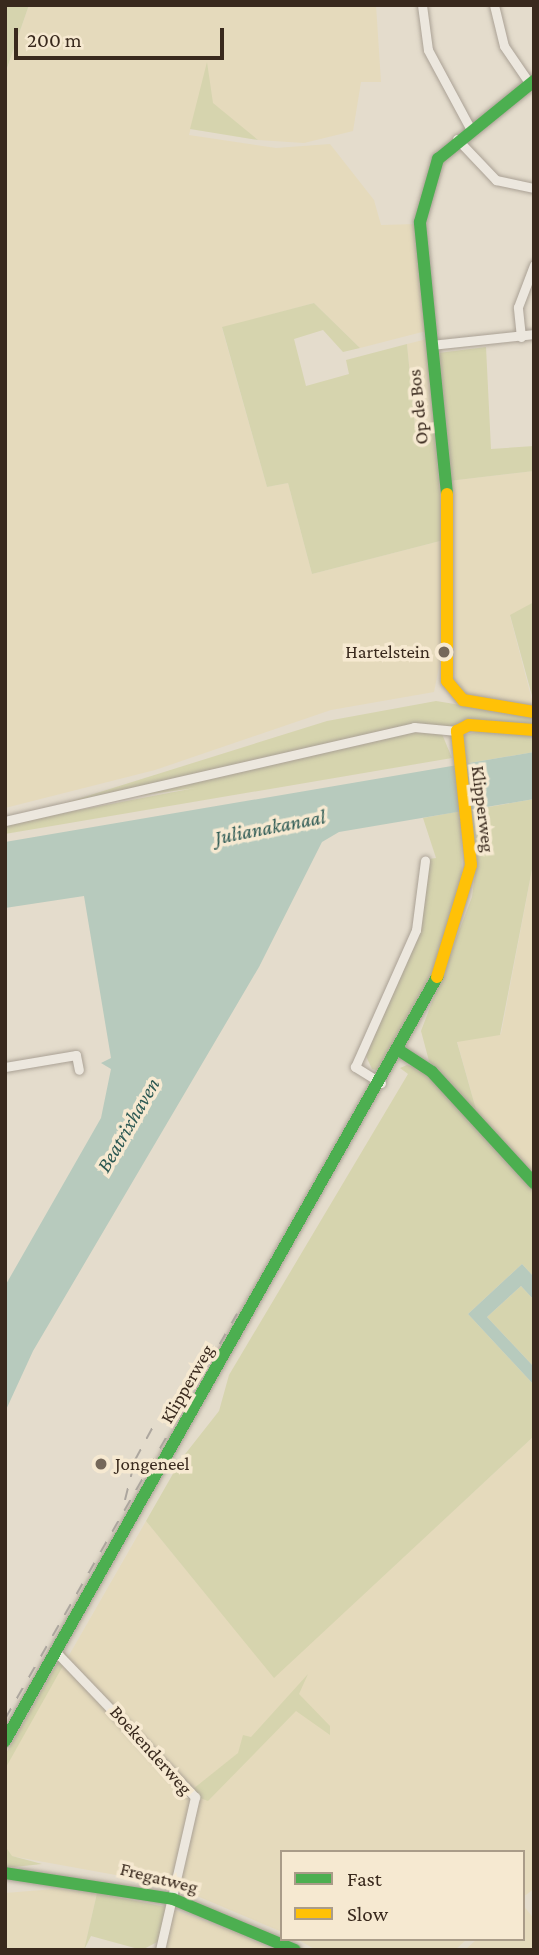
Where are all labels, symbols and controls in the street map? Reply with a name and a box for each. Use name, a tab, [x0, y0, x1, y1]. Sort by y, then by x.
scale bar	[18, 14, 228, 58]
text: 200 m	[27, 28, 82, 52]
street label: Op de Bos	[403, 368, 433, 446]
place label: Hartelstein	[345, 641, 430, 663]
marker: Hartelstein	[436, 644, 452, 660]
street label: Klipperweg	[466, 764, 500, 854]
water label: Julianakanaal	[212, 804, 328, 850]
water label: Beatrixhaven	[91, 1073, 165, 1177]
street label: Klipperweg	[155, 1341, 219, 1427]
place label: Jongeneel	[115, 1453, 190, 1475]
marker: Jongeneel	[93, 1456, 109, 1472]
street label: Boekenderweg	[105, 1701, 197, 1799]
legend	[280, 1850, 525, 1941]
street label: Fregatweg	[118, 1857, 200, 1899]
text: Fast	[347, 1867, 382, 1891]
text: Slow	[347, 1902, 388, 1926]

